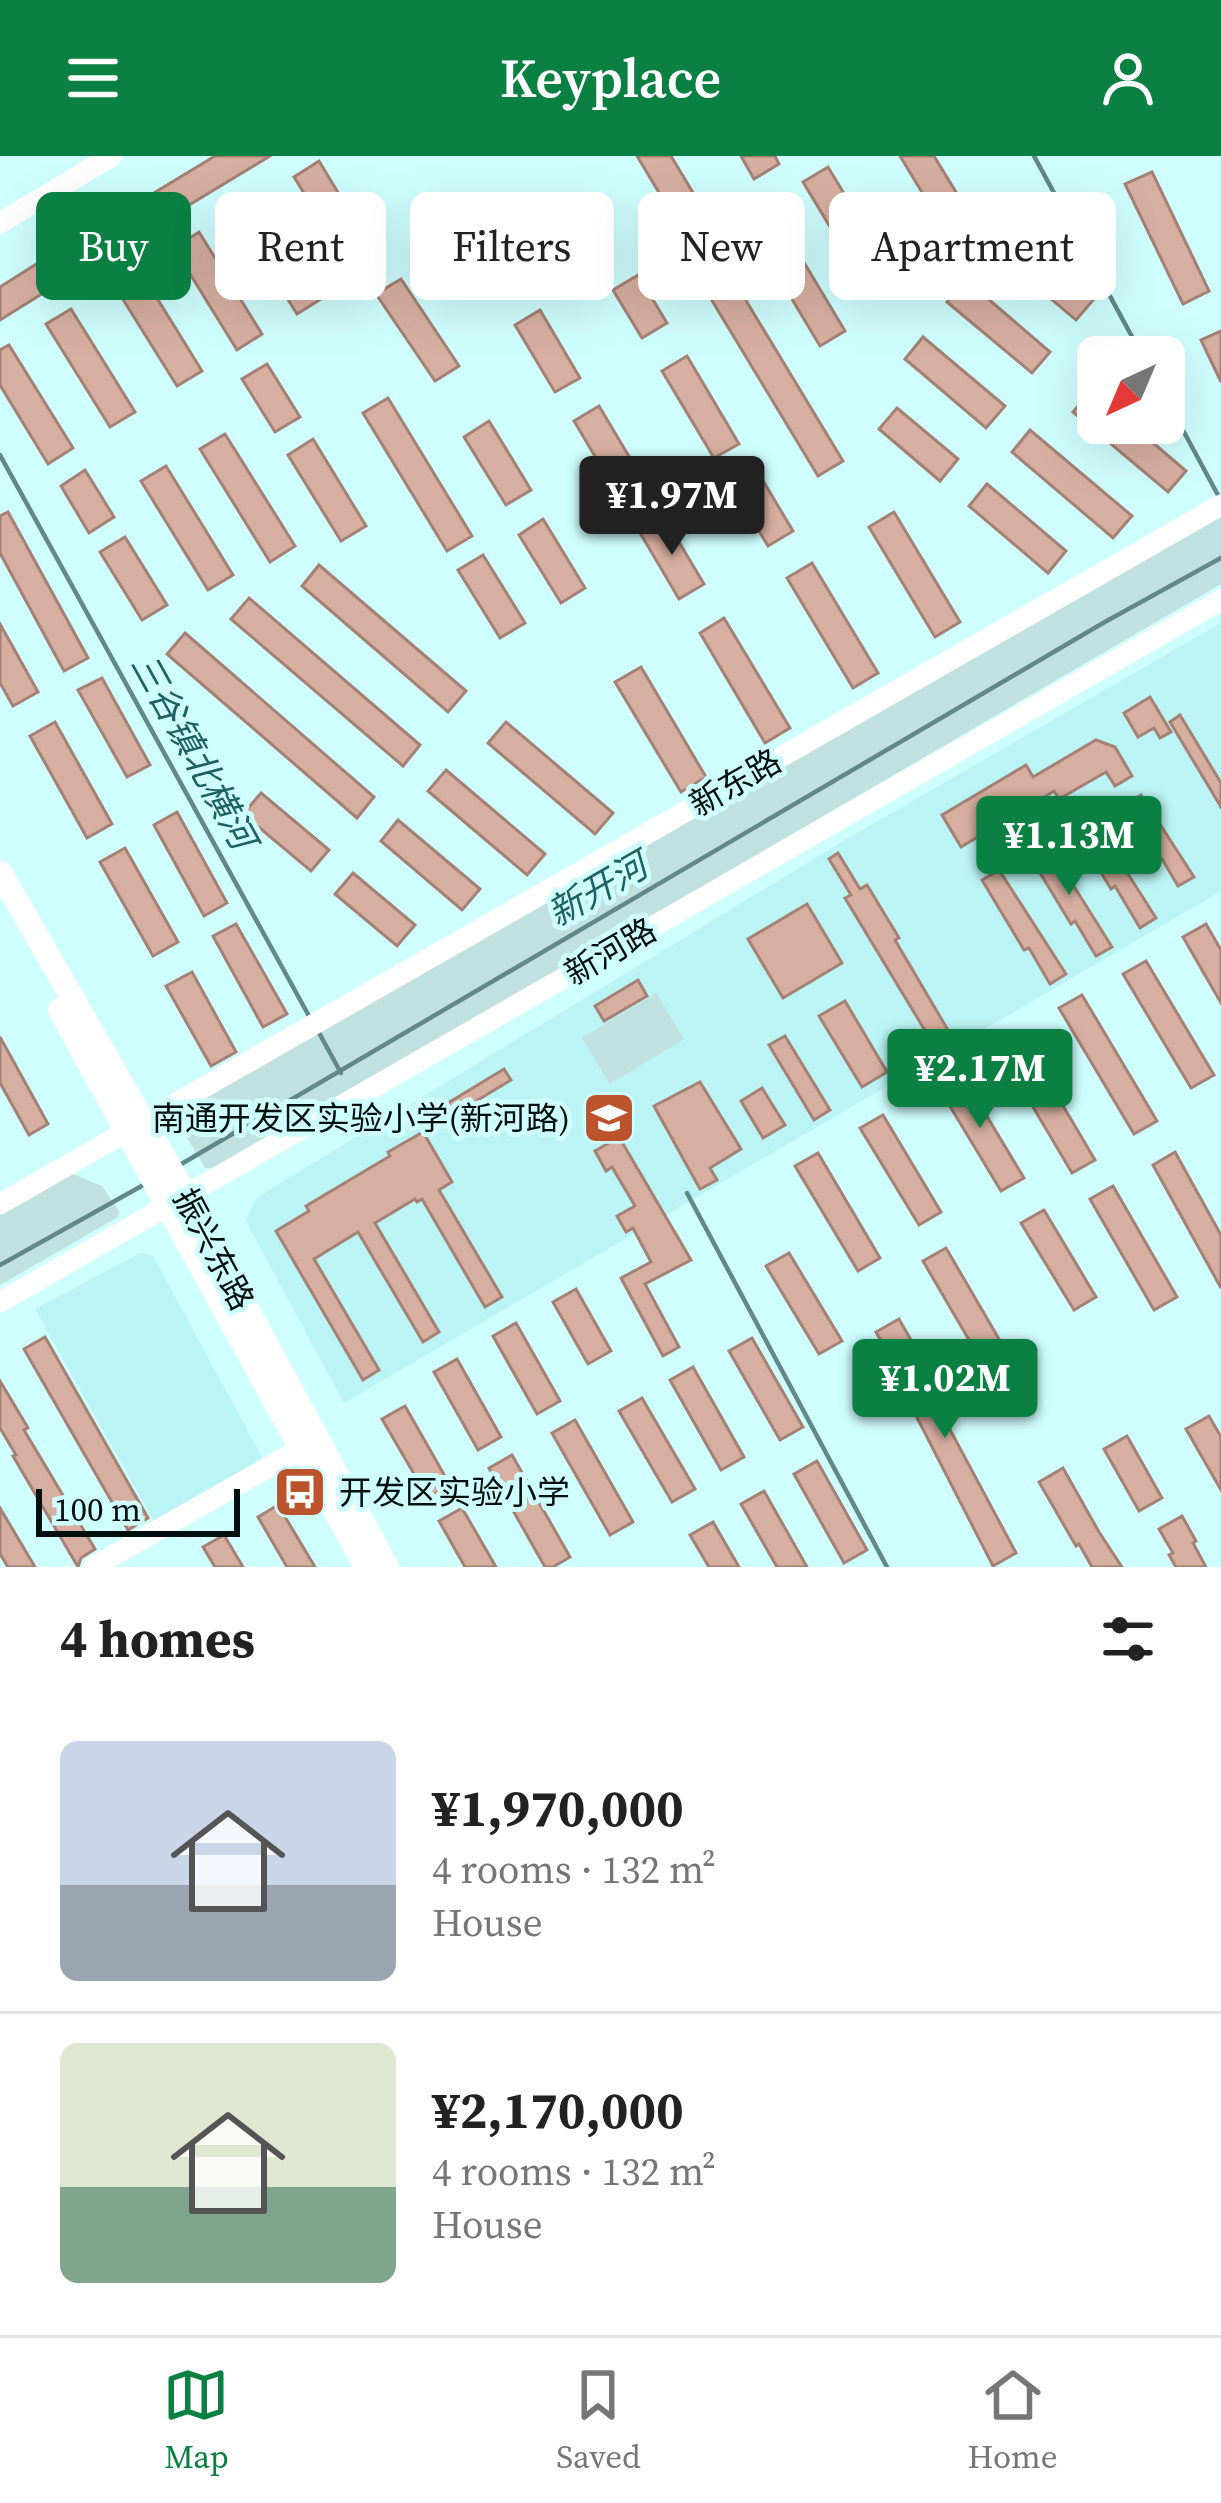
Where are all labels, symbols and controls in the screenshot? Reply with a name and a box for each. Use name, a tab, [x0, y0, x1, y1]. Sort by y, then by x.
text: Keyplace	[500, 41, 721, 115]
icon: menu	[60, 45, 126, 111]
icon: person	[1095, 45, 1161, 111]
chip: Buy	[36, 192, 191, 300]
chip: Rent	[215, 192, 386, 300]
chip: Filters	[410, 192, 614, 300]
chip: New	[638, 192, 805, 300]
chip: Apartment	[829, 192, 1116, 300]
north arrow	[1077, 336, 1185, 444]
map controls	[1077, 336, 1185, 444]
pin: ¥1.97M	[574, 456, 770, 558]
text: ¥1.97M	[606, 468, 738, 521]
water label: 三谷镇北横河	[120, 645, 270, 863]
street label: 新东路	[681, 738, 789, 827]
pin: ¥1.13M	[971, 796, 1167, 898]
text: ¥1.13M	[1003, 808, 1135, 861]
water label: 新开河	[538, 838, 661, 938]
street label: 新河路	[556, 907, 664, 996]
pin: ¥2.17M	[882, 1029, 1078, 1131]
text: ¥2.17M	[914, 1041, 1046, 1094]
school or university icon: 南通开发区实验小学(新河路)	[581, 1090, 637, 1146]
place label: 南通开发区实验小学(新河路)	[152, 1096, 570, 1141]
street label: 振兴东路	[163, 1180, 264, 1318]
pin: ¥1.02M	[847, 1339, 1043, 1441]
text: ¥1.02M	[879, 1351, 1011, 1404]
bus stop icon: 开发区实验小学	[272, 1464, 328, 1520]
place label: 开发区实验小学	[339, 1470, 570, 1515]
scale bar	[36, 1483, 240, 1536]
text: 100 m	[54, 1487, 141, 1532]
text: 4 homes	[60, 1604, 255, 1674]
icon: filters	[1095, 1606, 1161, 1672]
text: ¥1,970,000	[432, 1773, 684, 1843]
icon: home	[156, 1789, 300, 1933]
text: 4 rooms · 132 m²	[432, 1843, 716, 1896]
text: House	[432, 1896, 543, 1949]
text: ¥2,170,000	[432, 2075, 684, 2145]
icon: home	[156, 2091, 300, 2235]
text: 4 rooms · 132 m²	[432, 2145, 716, 2198]
text: House	[432, 2198, 543, 2251]
tab: Map	[163, 2362, 229, 2479]
tab: Saved	[556, 2362, 641, 2479]
tab: Home	[968, 2362, 1058, 2479]

